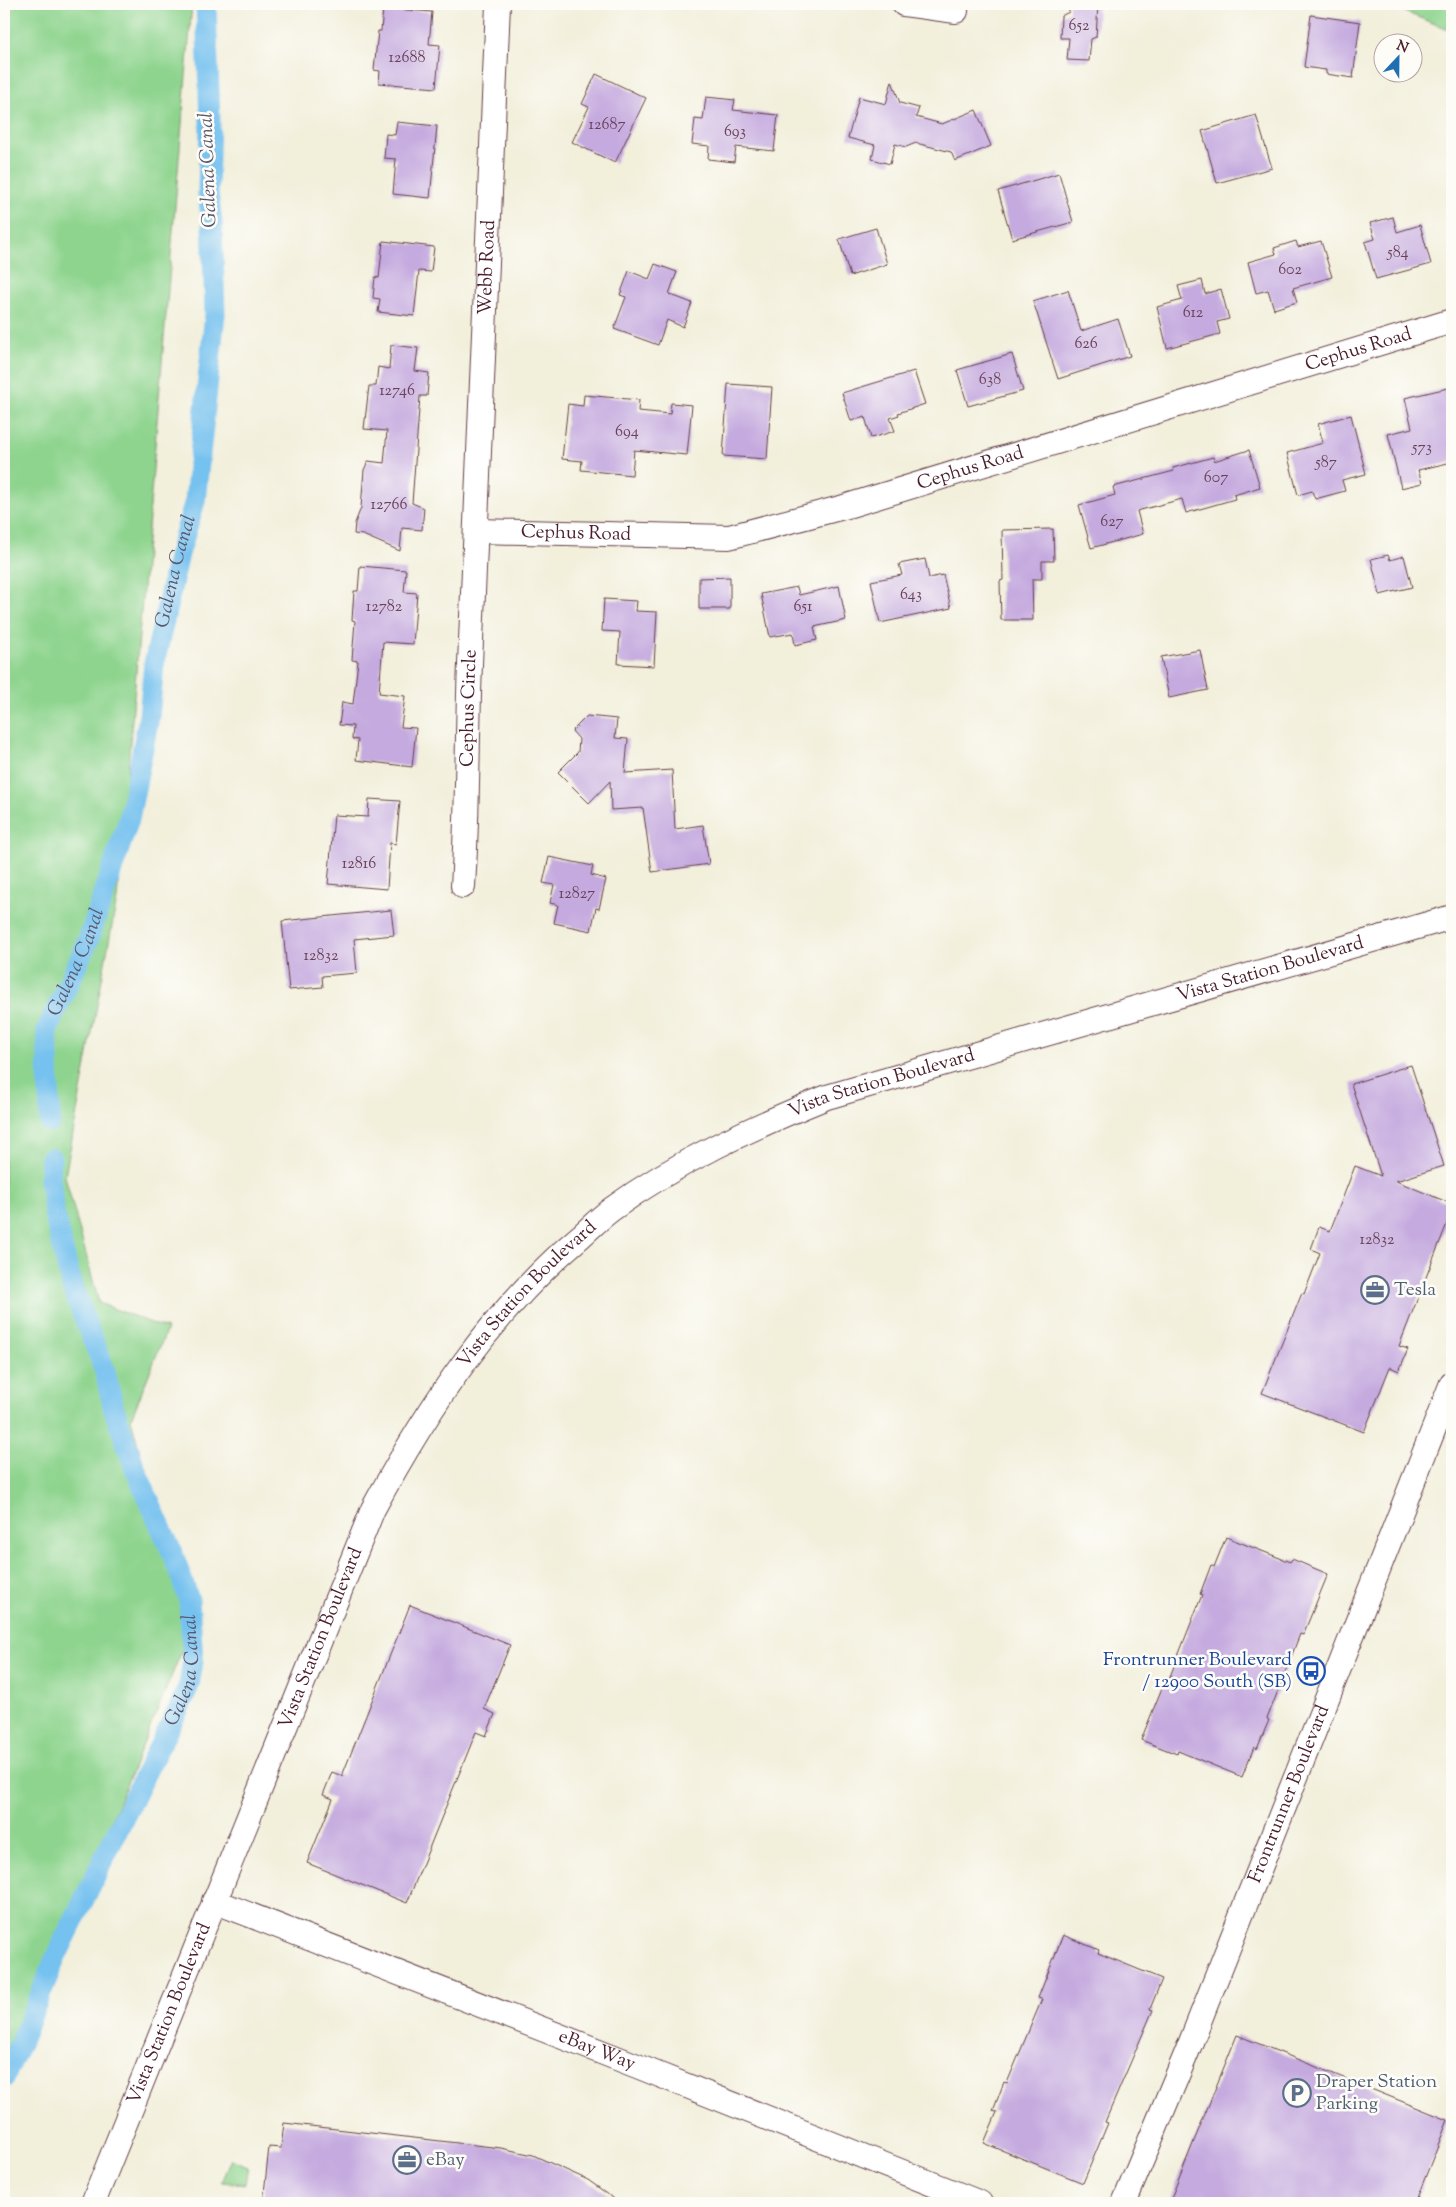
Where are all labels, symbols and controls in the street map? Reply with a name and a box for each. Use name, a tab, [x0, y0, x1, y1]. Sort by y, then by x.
house number: 652	[1069, 15, 1090, 38]
north arrow	[1374, 32, 1424, 82]
text: N	[1393, 36, 1411, 59]
house number: 12688	[389, 47, 425, 70]
water label: Galena Canal	[192, 112, 226, 228]
house number: 12687	[589, 114, 625, 137]
house number: 693	[724, 121, 746, 144]
street label: Webb Road	[472, 219, 503, 316]
house number: 584	[1386, 242, 1409, 265]
house number: 602	[1278, 259, 1302, 282]
house number: 612	[1183, 302, 1204, 325]
street label: Cephus Road	[1302, 321, 1415, 379]
house number: 626	[1074, 333, 1098, 356]
house number: 638	[979, 369, 1001, 392]
house number: 12746	[379, 380, 415, 403]
house number: 694	[615, 421, 639, 444]
house number: 573	[1411, 437, 1432, 460]
street label: Cephus Road	[914, 439, 1027, 497]
house number: 587	[1314, 452, 1337, 475]
house number: 607	[1204, 467, 1228, 490]
house number: 12766	[371, 494, 407, 517]
house number: 627	[1100, 511, 1124, 534]
water label: Galena Canal	[148, 512, 204, 631]
street label: Cephus Road	[521, 519, 632, 548]
house number: 643	[900, 584, 922, 607]
house number: 12782	[366, 596, 403, 619]
house number: 651	[794, 596, 813, 619]
street label: Cephus Circle	[454, 649, 484, 767]
house number: 12816	[342, 853, 376, 876]
house number: 12827	[559, 883, 595, 906]
water label: Galena Canal	[41, 904, 112, 1021]
street label: Vista Station Boulevard	[1173, 930, 1367, 1009]
house number: 12832	[304, 945, 339, 968]
street label: Vista Station Boulevard	[784, 1042, 978, 1125]
street label: Vista Station Boulevard	[451, 1214, 603, 1374]
house number: 12832	[1360, 1229, 1395, 1252]
office icon: Tesla	[1360, 1275, 1390, 1305]
place label: Tesla	[1394, 1277, 1436, 1304]
street label: Vista Station Boulevard	[272, 1543, 370, 1733]
water label: Galena Canal	[157, 1613, 208, 1732]
place label: Frontrunner Boulevard / 12900 South (SB)	[1103, 1647, 1292, 1696]
bus stop icon: Frontrunner Boulevard / 12900 South (SB)	[1296, 1656, 1326, 1686]
street label: Frontrunner Boulevard	[1242, 1701, 1337, 1887]
street label: Vista Station Boulevard	[121, 1919, 218, 2109]
street label: eBay Way	[554, 2023, 640, 2078]
place label: Draper Station Parking	[1316, 2069, 1437, 2118]
parking icon: Draper Station Parking	[1282, 2078, 1312, 2108]
office icon: eBay	[392, 2145, 422, 2175]
place label: eBay	[426, 2147, 465, 2174]

